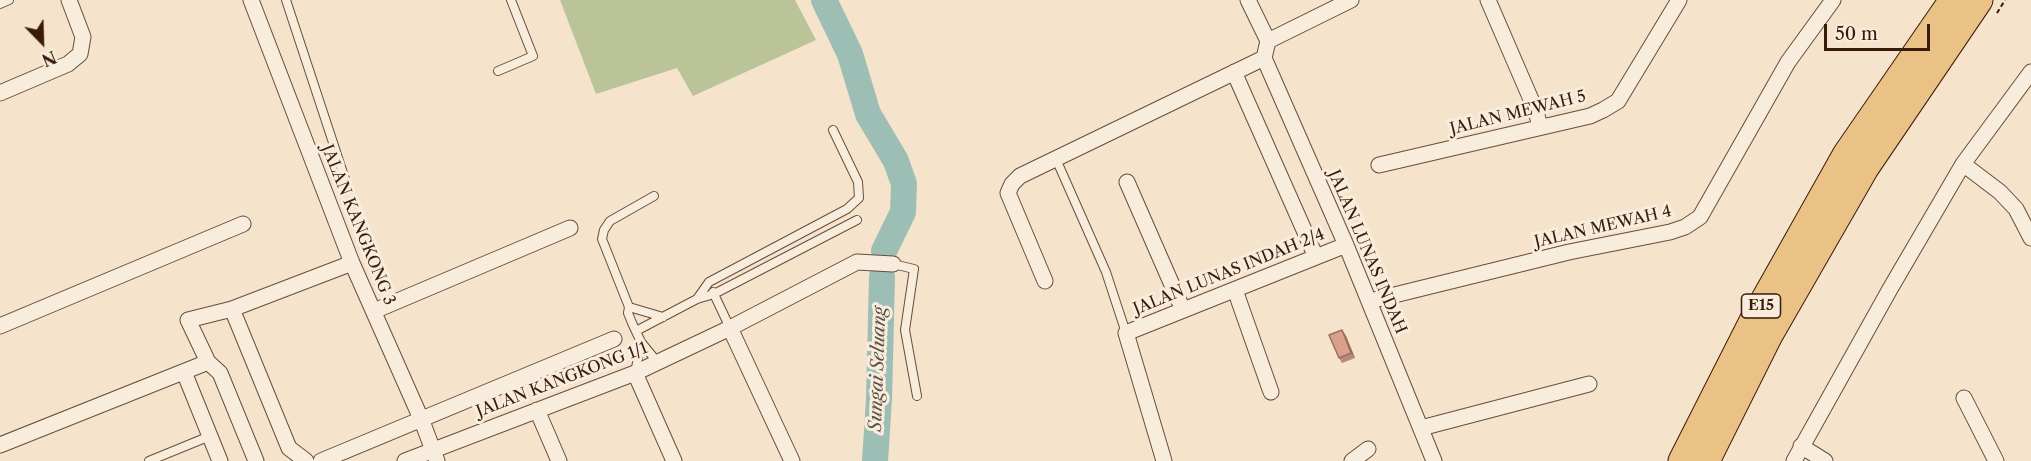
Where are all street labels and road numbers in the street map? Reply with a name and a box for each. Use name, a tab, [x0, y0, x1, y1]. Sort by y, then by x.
street label: JALAN MEWAH 5	[1448, 87, 1588, 139]
street label: JALAN KANGKONG 3	[317, 142, 399, 308]
street label: JALAN LUNAS INDAH	[1324, 167, 1410, 337]
street label: JALAN MEWAH 4	[1533, 202, 1673, 252]
street label: JALAN LUNAS INDAH 2/4	[1131, 225, 1327, 319]
road number: E15	[1742, 294, 1780, 318]
street label: JALAN KANGKONG 1/1	[474, 338, 650, 422]

